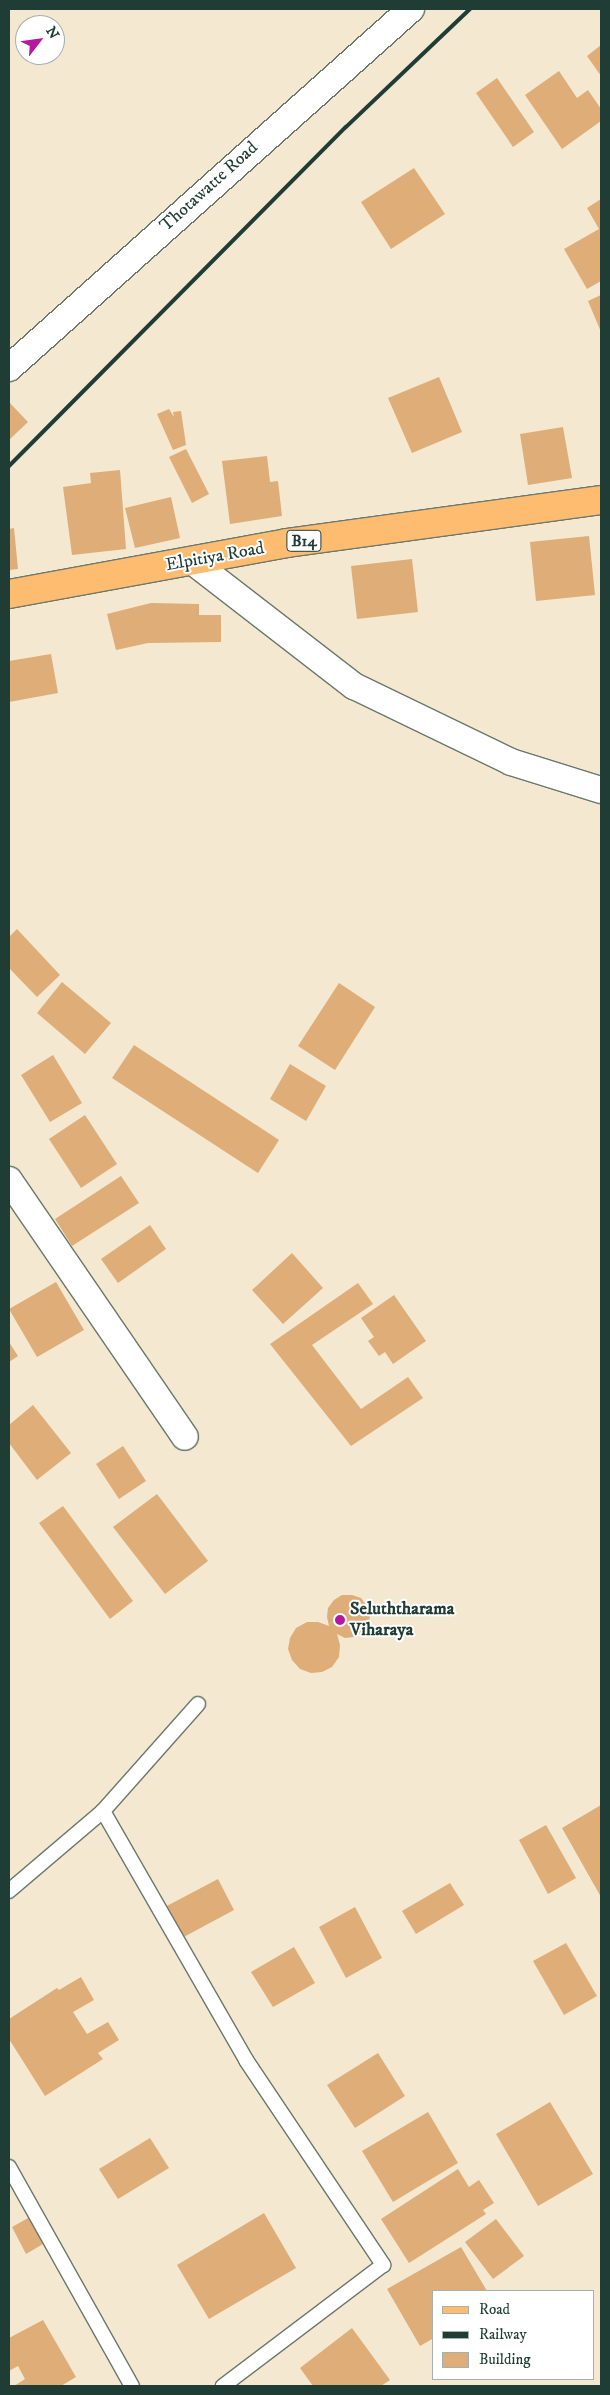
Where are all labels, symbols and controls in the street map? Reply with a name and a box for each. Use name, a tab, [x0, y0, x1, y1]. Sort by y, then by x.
north arrow	[15, 15, 65, 65]
text: N	[41, 24, 63, 42]
street label: Thotawatte Road	[156, 137, 262, 237]
road number: B14	[285, 528, 323, 554]
street label: Elpitiya Road	[164, 538, 266, 576]
place label: Seluththarama Viharaya	[350, 1599, 454, 1642]
marker: Seluththarama Viharaya	[334, 1614, 346, 1626]
legend	[432, 2290, 595, 2380]
text: Road	[479, 2300, 510, 2319]
text: Railway	[479, 2325, 527, 2344]
text: Building	[479, 2350, 531, 2369]

